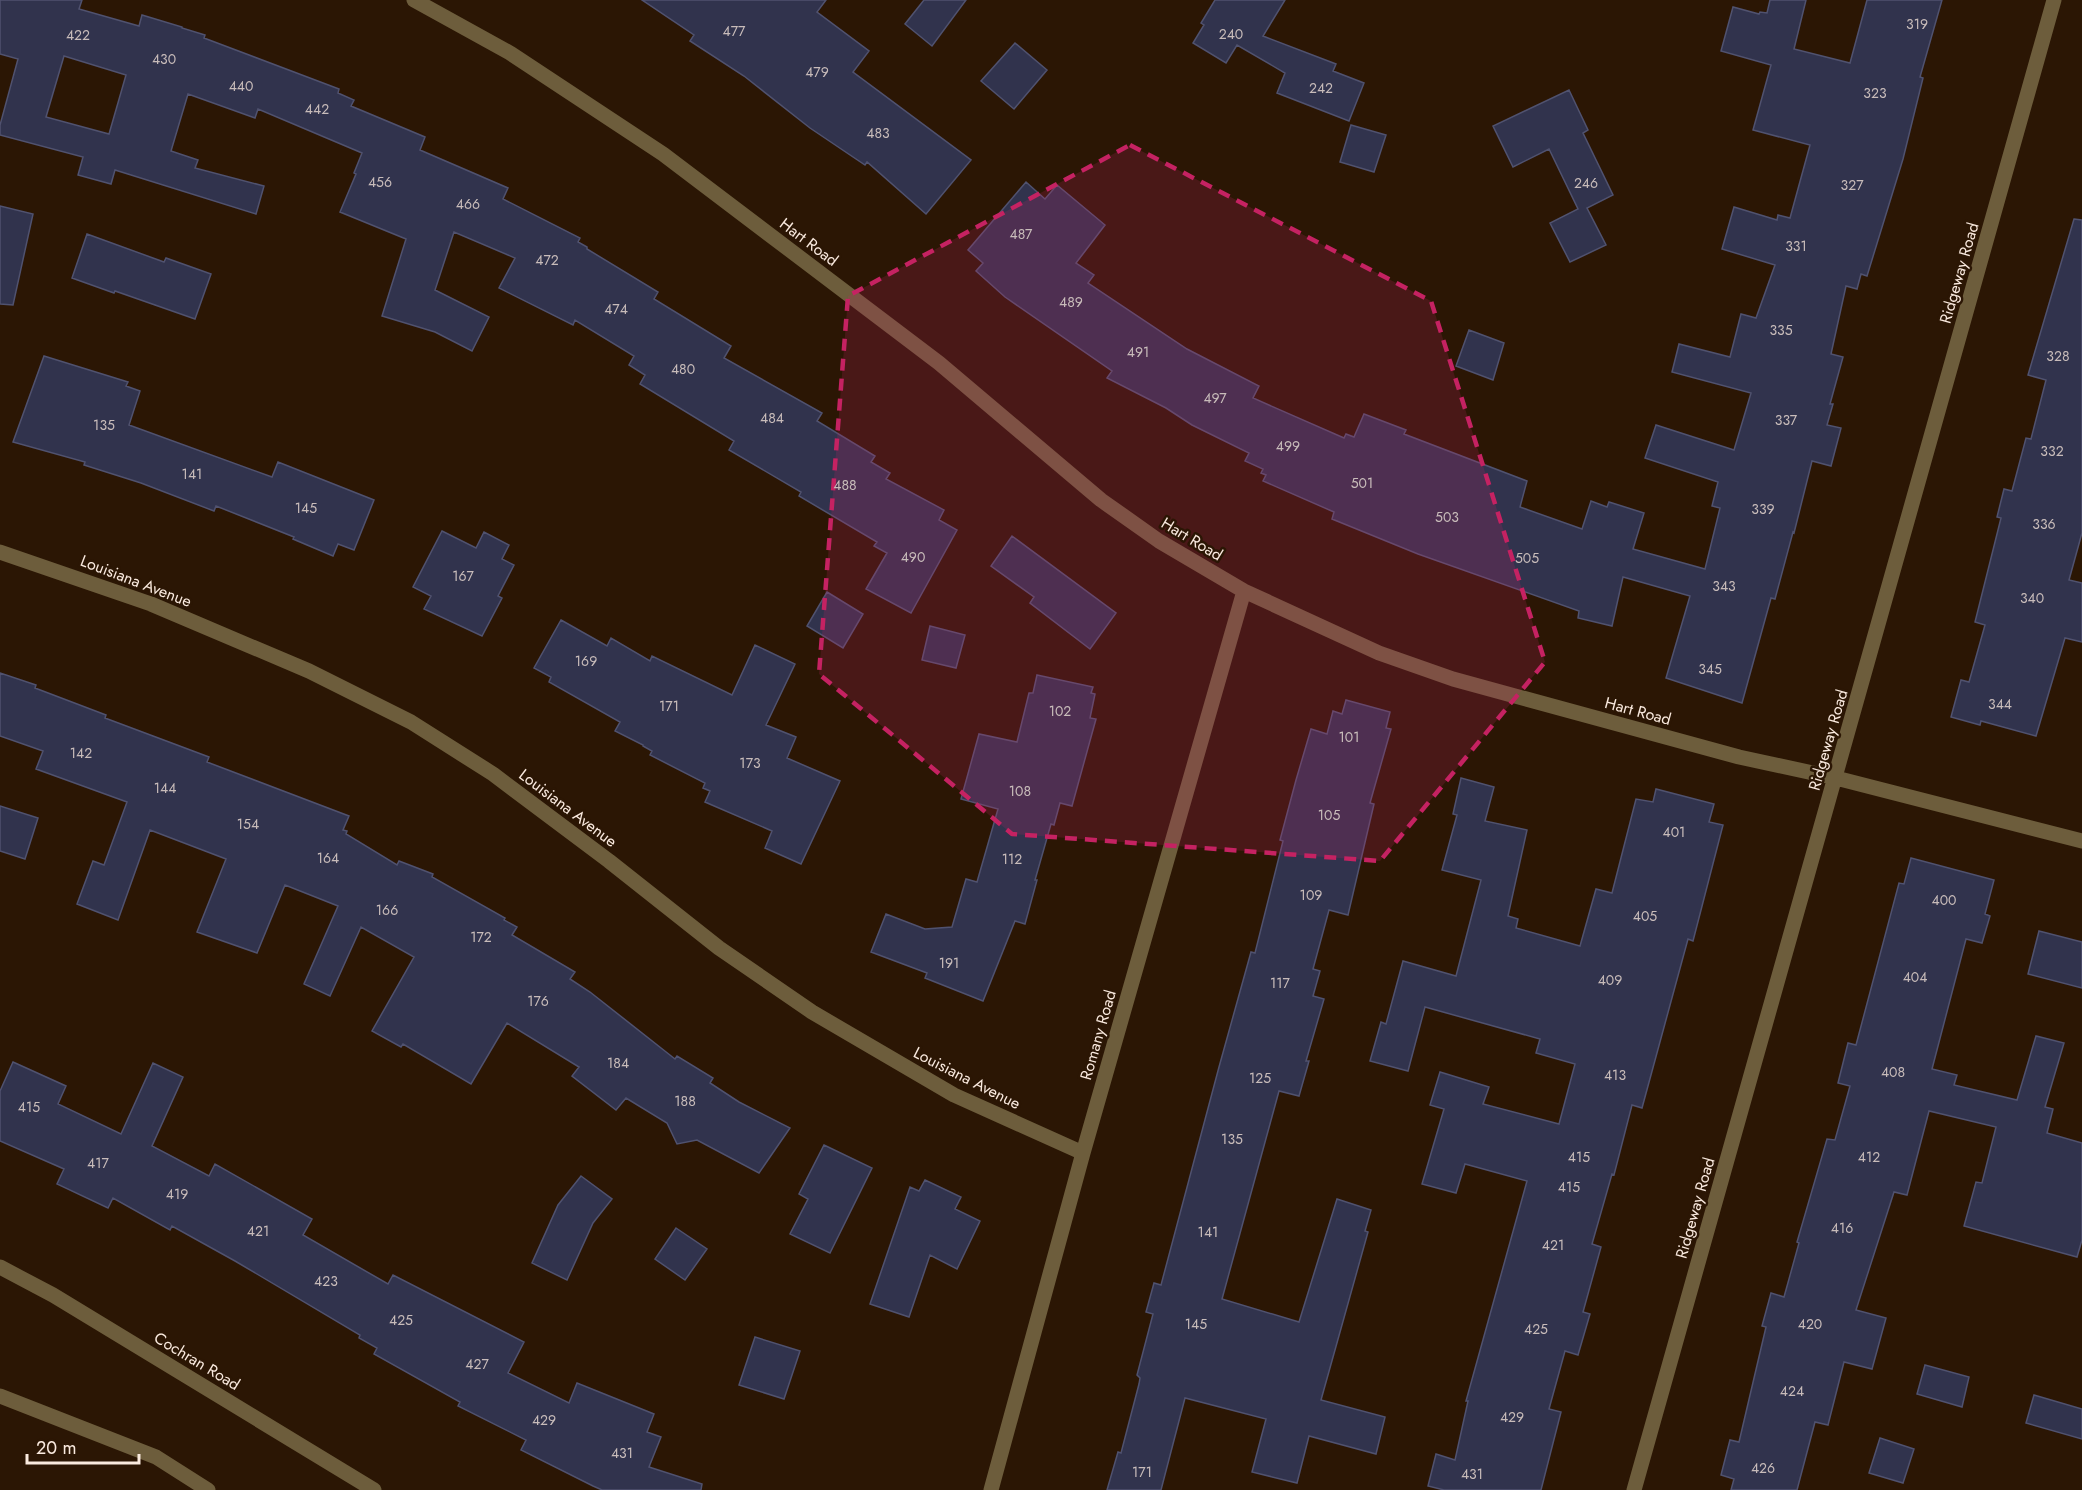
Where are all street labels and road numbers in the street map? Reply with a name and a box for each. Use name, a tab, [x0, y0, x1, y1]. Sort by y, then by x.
street label: Hart Road	[775, 212, 843, 272]
street label: Ridgeway Road	[1934, 220, 1984, 326]
street label: Hart Road	[1157, 512, 1227, 566]
street label: Louisiana Avenue	[77, 549, 195, 613]
street label: Ridgeway Road	[1803, 687, 1853, 793]
street label: Hart Road	[1602, 691, 1674, 731]
street label: Louisiana Avenue	[514, 763, 622, 853]
street label: Romany Road	[1074, 987, 1122, 1083]
street label: Louisiana Avenue	[909, 1041, 1025, 1115]
street label: Ridgeway Road	[1670, 1155, 1720, 1261]
street label: Cochran Road	[150, 1326, 244, 1396]

